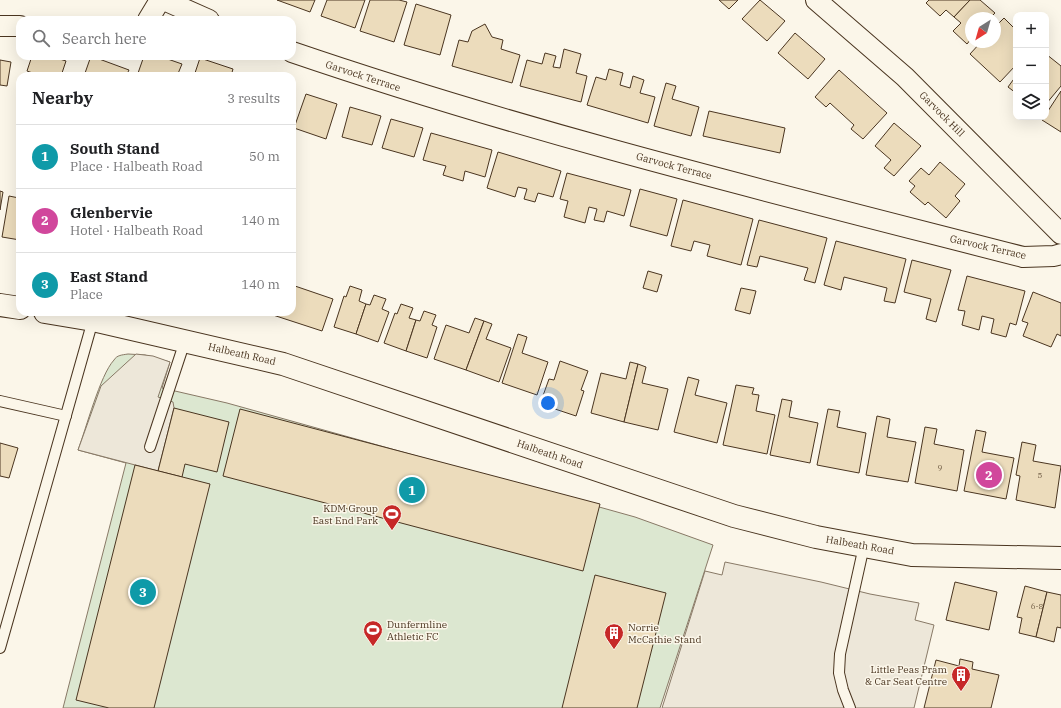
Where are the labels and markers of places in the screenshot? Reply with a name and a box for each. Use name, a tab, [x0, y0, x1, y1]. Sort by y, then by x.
pin: 2	[976, 460, 1002, 490]
pin: 1	[399, 475, 425, 505]
place label: KDM Group East End Park	[312, 502, 378, 527]
sports icon: KDM Group East End Park	[381, 503, 403, 531]
pin: 3	[130, 577, 156, 607]
place label: Dunfermline Athletic FC	[387, 618, 447, 643]
sports icon: Dunfermline Athletic FC	[362, 619, 384, 647]
place label: Norrie McCathie Stand	[628, 621, 702, 646]
building icon: Norrie McCathie Stand	[603, 622, 625, 650]
place label: Little Peas Pram & Car Seat Centre	[865, 663, 947, 688]
building icon: Little Peas Pram & Car Seat Centre	[950, 664, 972, 692]

